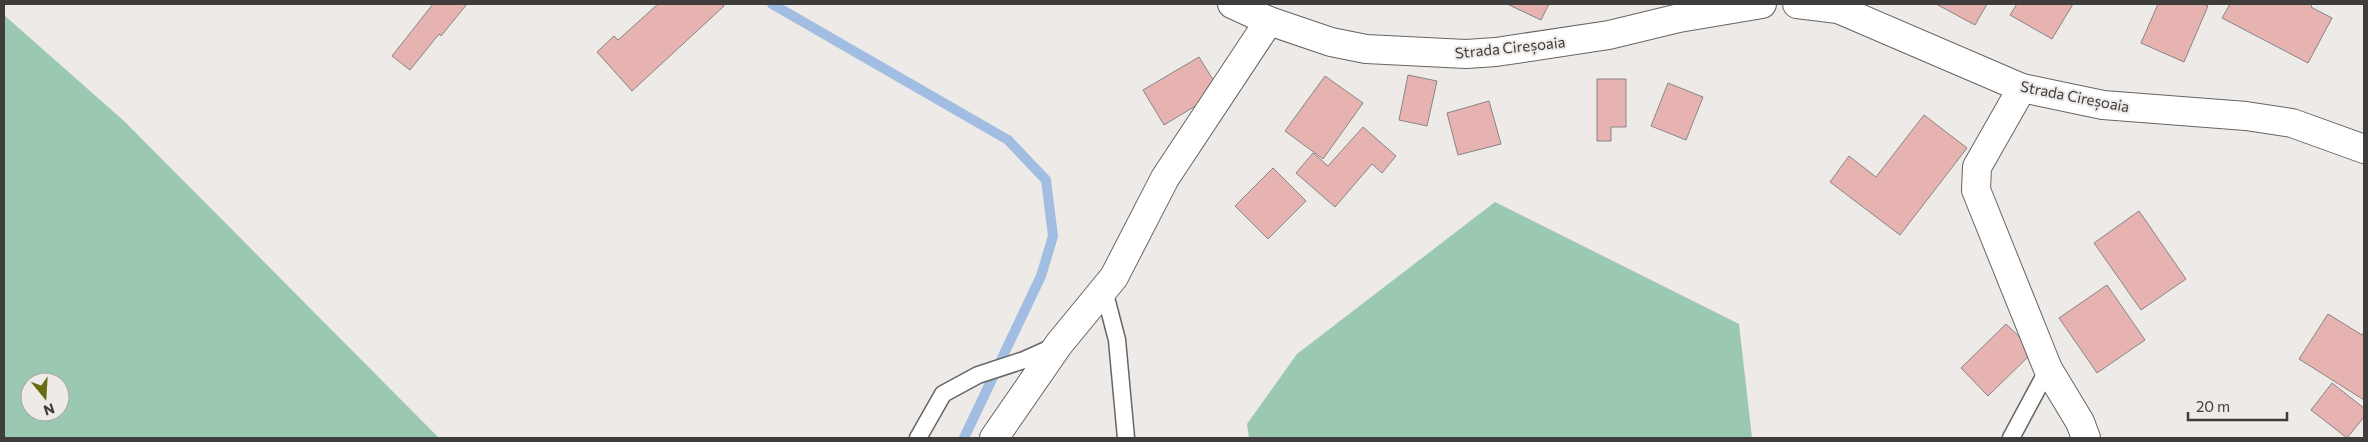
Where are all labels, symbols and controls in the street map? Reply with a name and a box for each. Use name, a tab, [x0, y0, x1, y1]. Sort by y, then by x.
street label: Strada Cireșoaia	[1454, 32, 1566, 64]
street label: Strada Cireșoaia	[2018, 77, 2131, 117]
north arrow	[20, 372, 70, 422]
scale bar	[2188, 390, 2287, 422]
text: 20 m	[2196, 397, 2230, 415]
text: N	[42, 400, 57, 420]

